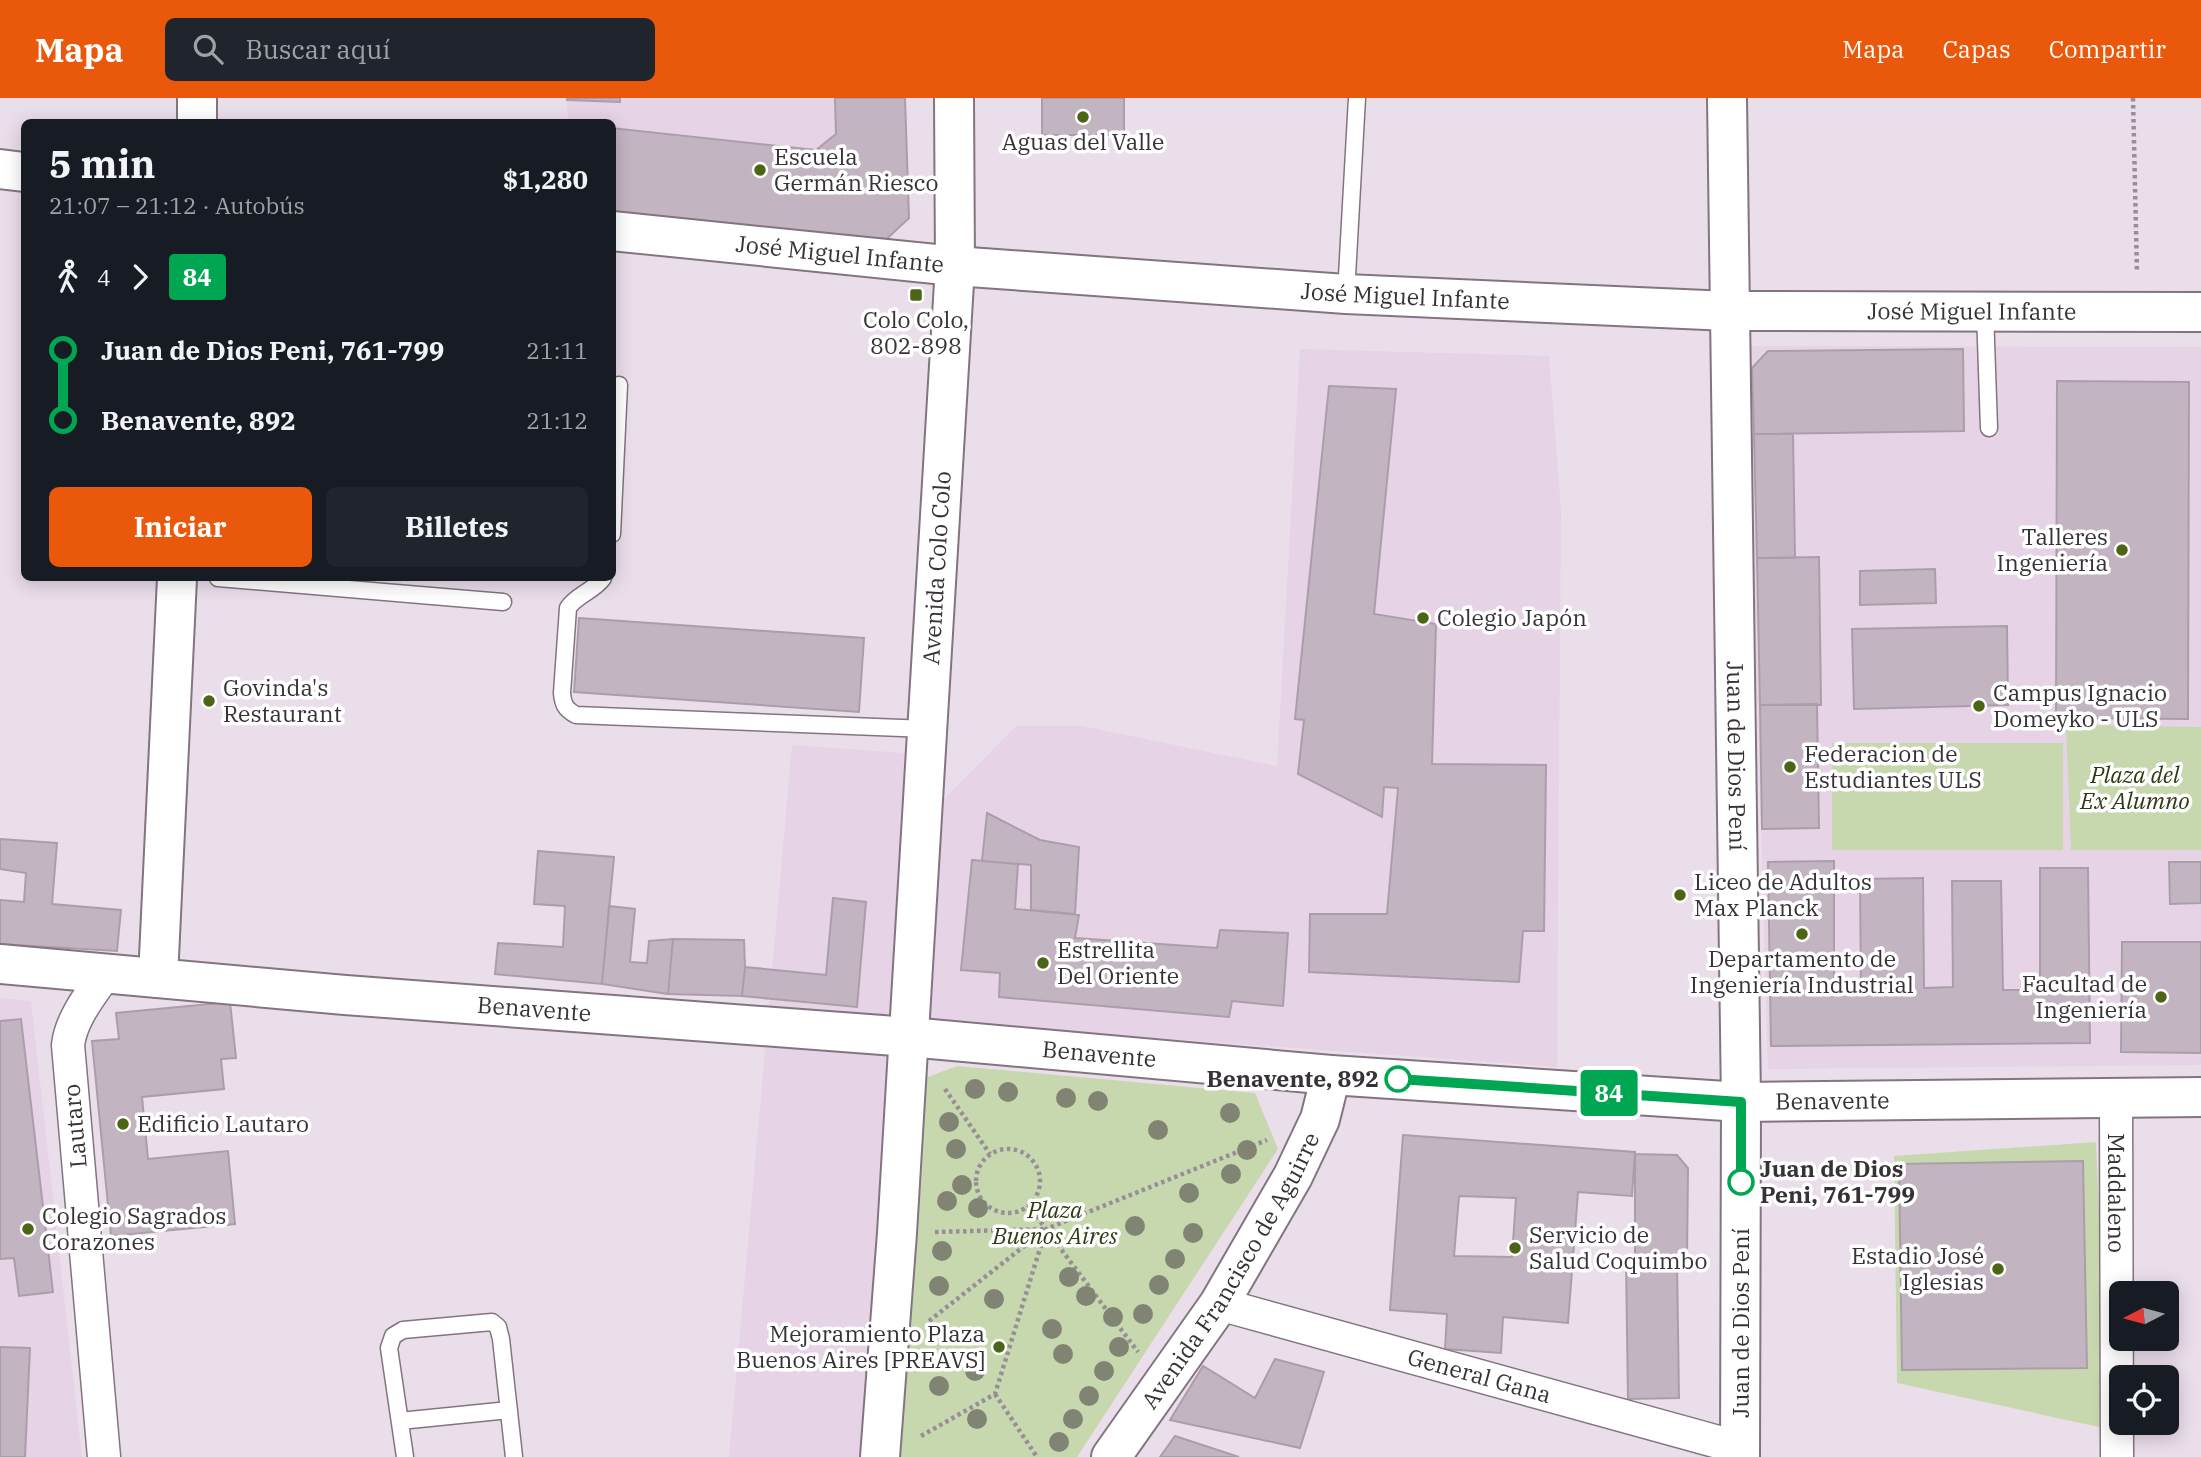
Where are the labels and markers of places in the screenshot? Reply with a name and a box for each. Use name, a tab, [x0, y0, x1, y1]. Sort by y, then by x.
marker: Aguas del Valle	[1075, 109, 1091, 125]
place label: Aguas del Valle	[1002, 126, 1164, 156]
place label: Escuela Germán Riesco	[774, 141, 938, 197]
marker: Escuela Germán Riesco	[752, 162, 768, 178]
marker: Colo Colo, 802-898	[908, 287, 924, 303]
place label: Colo Colo, 802-898	[863, 304, 969, 360]
place label: Talleres Ingeniería	[1996, 521, 2108, 577]
marker: Talleres Ingeniería	[2114, 542, 2130, 558]
place label: Colegio Japón	[1437, 602, 1587, 632]
marker: Colegio Japón	[1415, 610, 1431, 626]
place label: Govinda's Restaurant	[223, 672, 342, 728]
place label: Campus Ignacio Domeyko - ULS	[1993, 677, 2167, 733]
marker: Govinda's Restaurant	[201, 693, 217, 709]
marker: Campus Ignacio Domeyko - ULS	[1971, 698, 1987, 714]
place label: Federacion de Estudiantes ULS	[1804, 738, 1982, 794]
marker: Federacion de Estudiantes ULS	[1782, 759, 1798, 775]
place label: Liceo de Adultos Max Planck	[1694, 866, 1872, 922]
marker: Liceo de Adultos Max Planck	[1672, 887, 1688, 903]
marker: Departamento de Ingeniería Industrial	[1794, 926, 1810, 942]
place label: Estrellita Del Oriente	[1057, 934, 1179, 990]
place label: Departamento de Ingeniería Industrial	[1690, 943, 1914, 999]
marker: Estrellita Del Oriente	[1035, 955, 1051, 971]
place label: Facultad de Ingeniería	[2022, 968, 2147, 1024]
marker: Facultad de Ingeniería	[2153, 989, 2169, 1005]
place label: Benavente, 892	[1207, 1063, 1379, 1093]
marker: Benavente, 892	[1385, 1066, 1411, 1092]
place label: Edificio Lautaro	[137, 1108, 309, 1138]
marker: Edificio Lautaro	[115, 1116, 131, 1132]
place label: Juan de Dios Peni, 761-799	[1760, 1153, 1915, 1209]
marker: Juan de Dios Peni, 761-799	[1728, 1169, 1754, 1195]
place label: Colegio Sagrados Corazones	[42, 1200, 226, 1256]
place label: Servicio de Salud Coquimbo	[1529, 1219, 1708, 1275]
marker: Colegio Sagrados Corazones	[20, 1221, 36, 1237]
marker: Servicio de Salud Coquimbo	[1507, 1240, 1523, 1256]
place label: Estadio José Iglesias	[1851, 1240, 1984, 1296]
marker: Estadio José Iglesias	[1990, 1261, 2006, 1277]
place label: Mejoramiento Plaza Buenos Aires [PREAVS]	[736, 1318, 985, 1374]
marker: Mejoramiento Plaza Buenos Aires [PREAVS]	[991, 1339, 1007, 1355]

